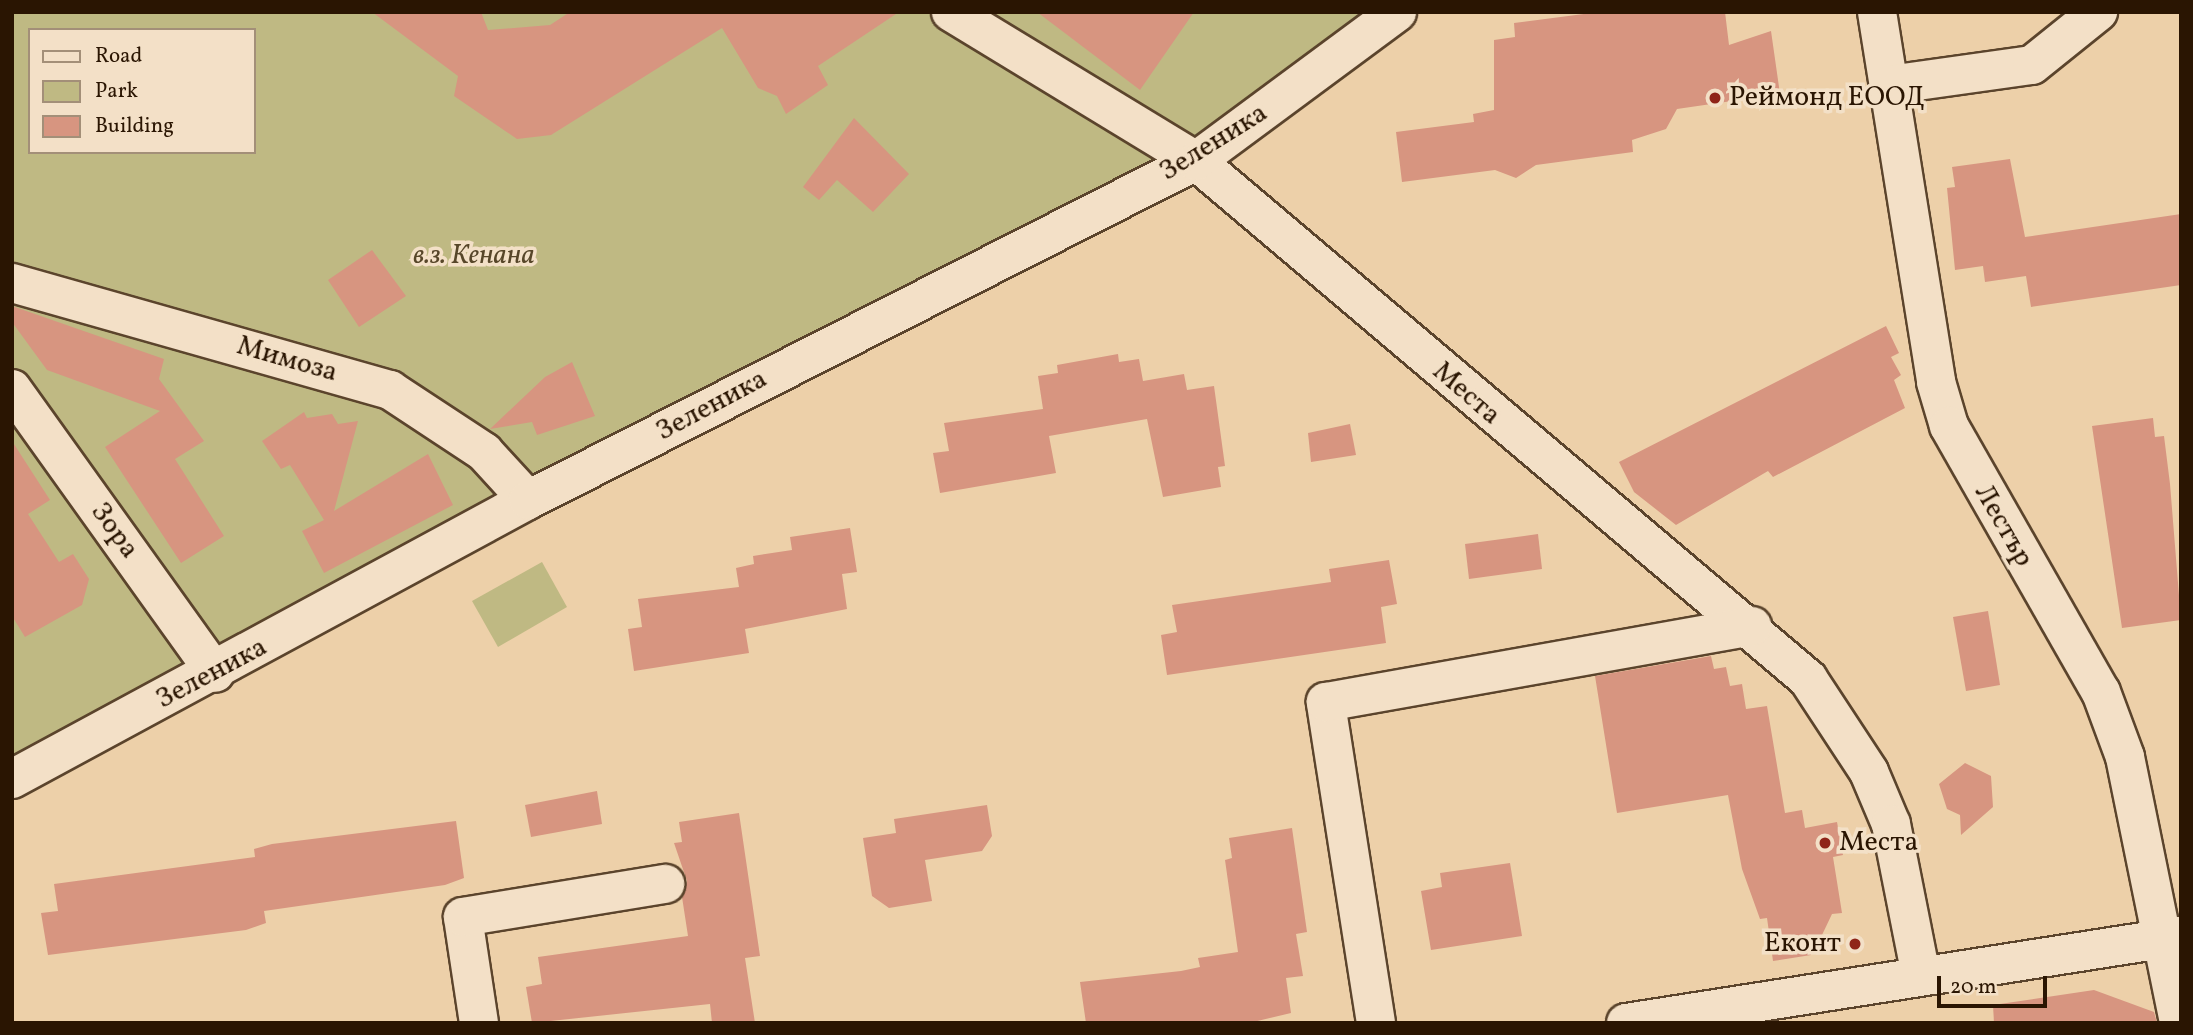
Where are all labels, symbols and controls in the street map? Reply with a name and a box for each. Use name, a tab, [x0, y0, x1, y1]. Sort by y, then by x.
legend	[28, 28, 256, 154]
text: Road	[95, 42, 142, 71]
text: Park	[95, 77, 138, 106]
place label: Реймонд ЕООД	[1729, 81, 1925, 115]
marker: Реймонд ЕООД	[1707, 90, 1723, 106]
street label: Зеленика	[1154, 97, 1274, 189]
text: Building	[95, 112, 174, 141]
park label: в.з. Кенана	[413, 239, 535, 273]
street label: Мимоза	[233, 330, 341, 390]
street label: Места	[1425, 355, 1507, 433]
street label: Зеленика	[651, 363, 773, 449]
street label: Лестър	[1966, 479, 2040, 573]
street label: Зора	[83, 497, 145, 565]
street label: Зеленика	[151, 631, 273, 717]
place label: Места	[1839, 826, 1918, 860]
marker: Места	[1817, 835, 1833, 851]
place label: Еконт	[1764, 927, 1841, 961]
marker: Еконт	[1847, 936, 1863, 952]
scale bar	[1941, 962, 2051, 1006]
text: 20 m	[1950, 973, 1996, 1002]

